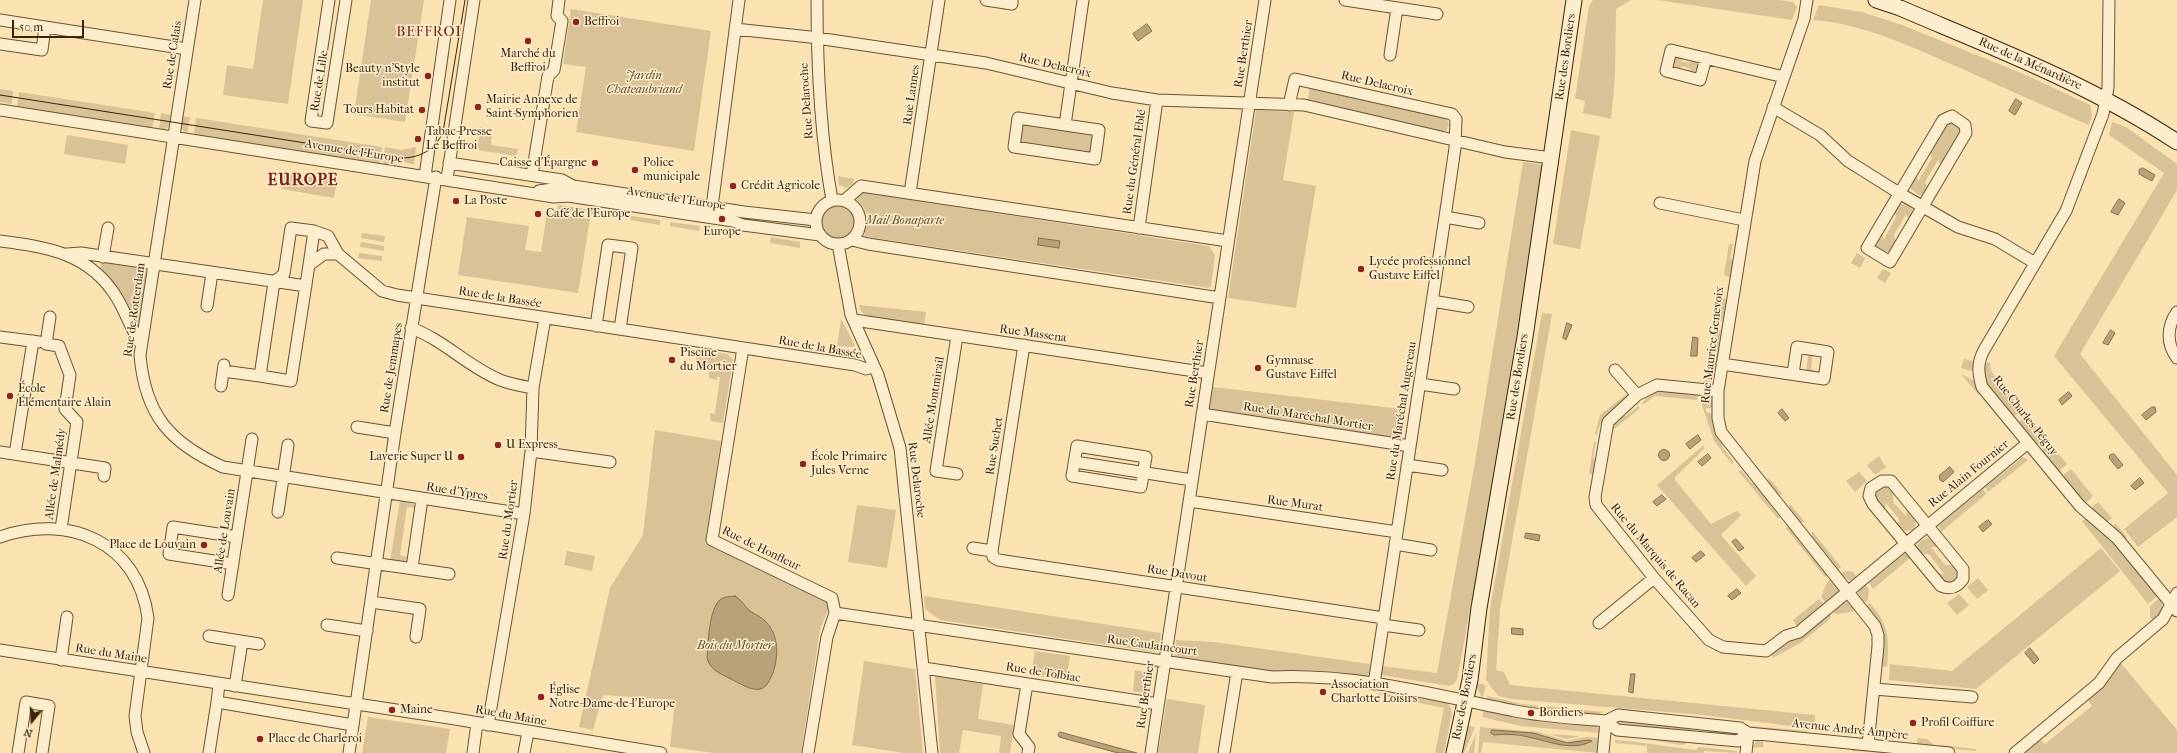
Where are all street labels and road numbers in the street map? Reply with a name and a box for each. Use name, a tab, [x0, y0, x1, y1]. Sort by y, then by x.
street label: Rue des Bordiers	[1553, 13, 1579, 101]
street label: Rue Berthier	[1232, 19, 1256, 89]
street label: Rue de Calais	[160, 20, 186, 90]
street label: Rue de la Ménardière	[1976, 35, 2084, 93]
street label: Rue de Lille	[308, 49, 332, 113]
street label: Rue Delacroix	[1017, 51, 1093, 81]
street label: Rue Delaroche	[797, 62, 817, 140]
street label: Rue Lannes	[901, 64, 923, 126]
street label: Rue Delacroix	[1339, 69, 1415, 99]
street label: Rue du Général Eblé	[1120, 108, 1150, 216]
street label: Avenue de l'Europe	[304, 137, 404, 167]
street label: Avenue de l'Europe	[626, 184, 726, 214]
street label: Rue de Rotterdam	[121, 262, 149, 358]
street label: Rue de la Bassée	[457, 284, 543, 312]
street label: Rue Maurice Genevoix	[1699, 286, 1727, 404]
street label: Rue de Jemmapes	[378, 322, 406, 414]
street label: Rue Massena	[999, 322, 1067, 346]
street label: Rue des Bordiers	[1504, 333, 1532, 421]
street label: Rue de la Bassée	[777, 334, 863, 362]
street label: Rue Berthier	[1183, 339, 1207, 409]
street label: Rue du Maréchal Augereau	[1384, 340, 1420, 482]
street label: Allée Montmirail	[920, 356, 948, 444]
street label: Rue Charles Péguy	[1989, 373, 2061, 459]
street label: Rue du Maréchal Mortier	[1242, 400, 1374, 434]
street label: Rue Suchet	[983, 416, 1007, 476]
street label: Allée de Malmédy	[42, 427, 70, 521]
street label: Rue Alain Fournier	[1926, 437, 2012, 511]
street label: Rue Delaroche	[904, 441, 928, 519]
street label: Rue du Mortier	[496, 479, 522, 561]
street label: Rue d'Ypres	[425, 480, 489, 504]
street label: Allée de Louvain	[211, 488, 239, 574]
street label: Rue Murat	[1266, 493, 1324, 515]
street label: Rue du Marquis de Racan	[1607, 501, 1703, 611]
street label: Rue de Honfleur	[719, 524, 803, 574]
street label: Rue Davout	[1146, 562, 1208, 586]
street label: Rue Caulaincourt	[1106, 633, 1198, 659]
street label: Rue du Maine	[74, 641, 148, 667]
street label: Rue des Bordiers	[1450, 653, 1480, 741]
street label: Rue de Tolbiac	[1005, 660, 1081, 686]
street label: Rue Berthier	[1134, 660, 1158, 730]
street label: Rue du Maine	[474, 703, 548, 729]
street label: Avenue André Ampère	[1791, 717, 1909, 743]

